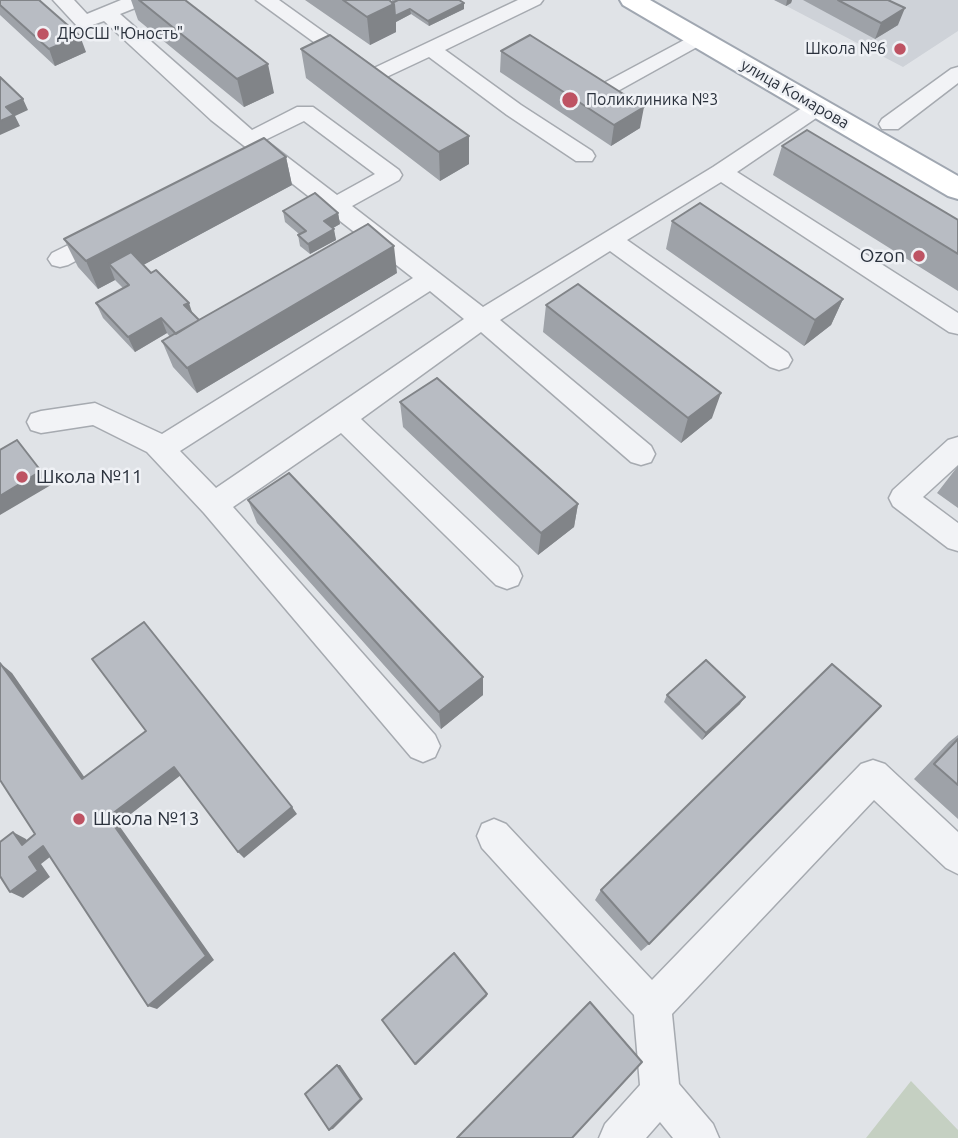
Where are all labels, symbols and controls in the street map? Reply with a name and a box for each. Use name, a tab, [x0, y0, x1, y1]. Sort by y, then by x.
place label: ДЮСШ "Юность"	[57, 24, 183, 44]
marker: ДЮСШ "Юность"	[35, 26, 51, 42]
place label: Школа №6	[805, 39, 886, 59]
marker: Школа №6	[892, 41, 908, 57]
street label: улица Комарова	[737, 55, 853, 133]
marker: Поликлиника №3	[560, 90, 580, 110]
place label: Поликлиника №3	[586, 90, 718, 110]
place label: Ozon	[860, 245, 905, 267]
marker: Ozon	[911, 248, 927, 264]
place label: Школа №11	[36, 466, 143, 488]
marker: Школа №11	[14, 469, 30, 485]
place label: Школа №13	[93, 808, 200, 830]
marker: Школа №13	[71, 811, 87, 827]

